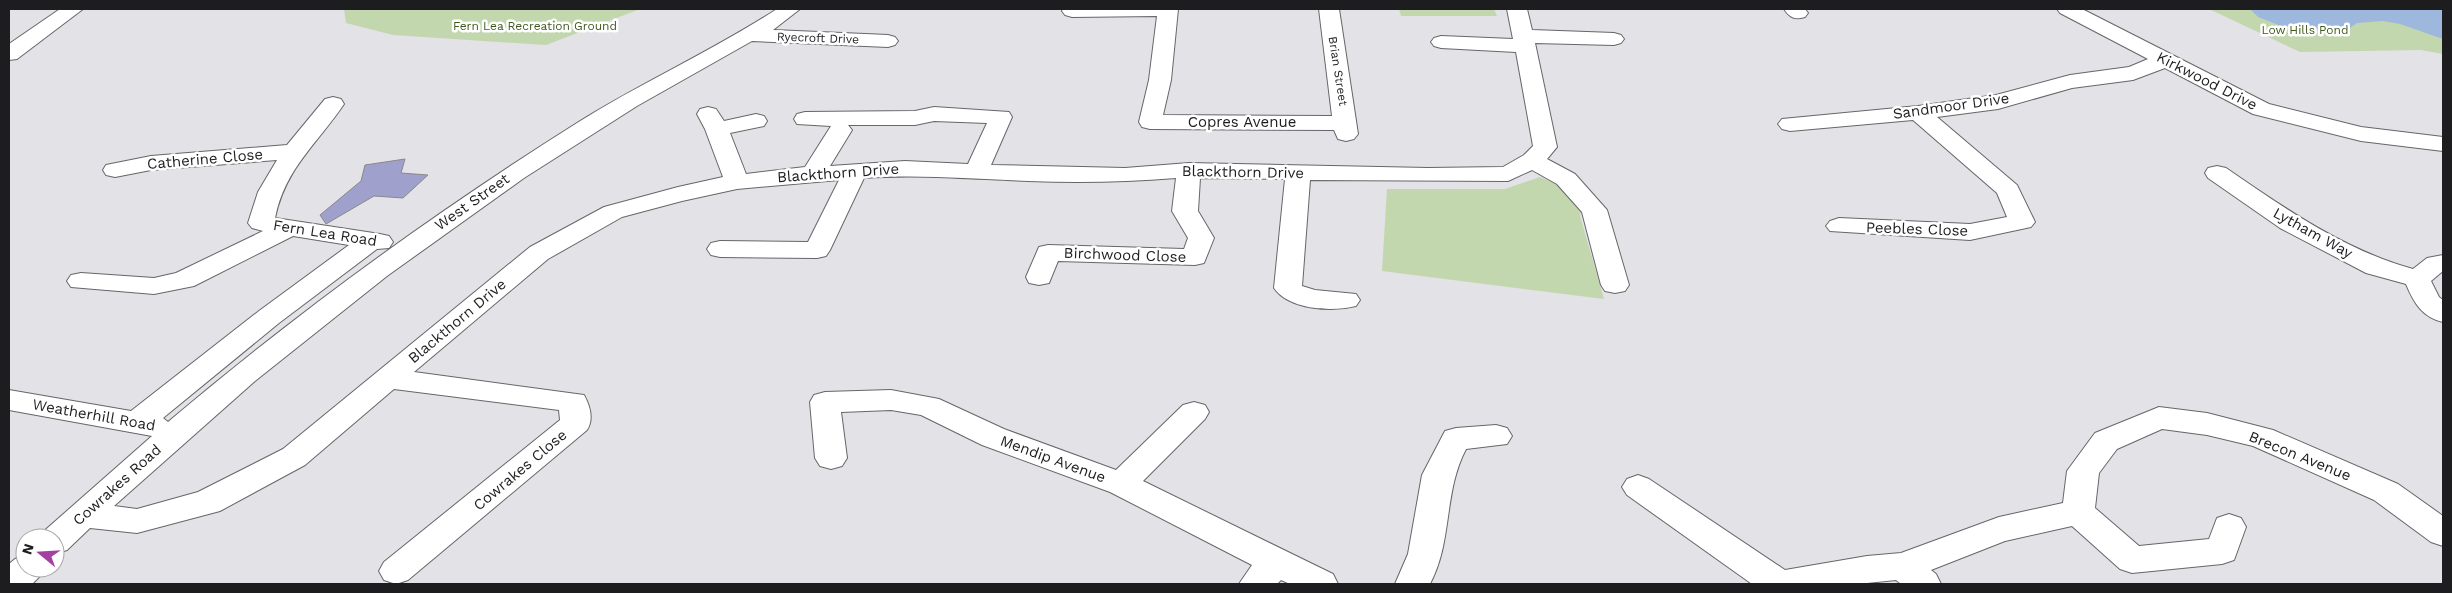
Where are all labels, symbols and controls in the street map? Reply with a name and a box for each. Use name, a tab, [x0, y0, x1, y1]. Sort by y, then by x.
park label: Fern Lea Recreation Ground	[453, 19, 617, 33]
park label: Low Hills Pond	[2262, 23, 2349, 37]
street label: Ryecroft Drive	[777, 30, 859, 46]
street label: Brian Street	[1326, 35, 1350, 107]
street label: Kirkwood Drive	[2154, 48, 2260, 114]
street label: Sandmoor Drive	[1892, 89, 2010, 123]
street label: Copres Avenue	[1188, 113, 1296, 131]
street label: Catherine Close	[146, 145, 264, 173]
street label: Blackthorn Drive	[776, 160, 900, 186]
street label: Blackthorn Drive	[1182, 162, 1304, 182]
street label: West Street	[431, 169, 513, 234]
street label: Lytham Way	[2270, 204, 2356, 262]
street label: Fern Lea Road	[272, 216, 378, 250]
street label: Peebles Close	[1865, 218, 1969, 240]
street label: Birchwood Close	[1063, 244, 1187, 266]
street label: Blackthorn Drive	[404, 275, 510, 367]
street label: Weatherhill Road	[31, 395, 157, 435]
street label: Cowrakes Close	[470, 426, 570, 514]
street label: Brecon Avenue	[2246, 427, 2354, 485]
street label: Mendip Avenue	[998, 432, 1108, 486]
street label: Cowrakes Road	[69, 441, 165, 529]
north arrow	[15, 528, 65, 578]
text: N	[18, 542, 37, 556]

